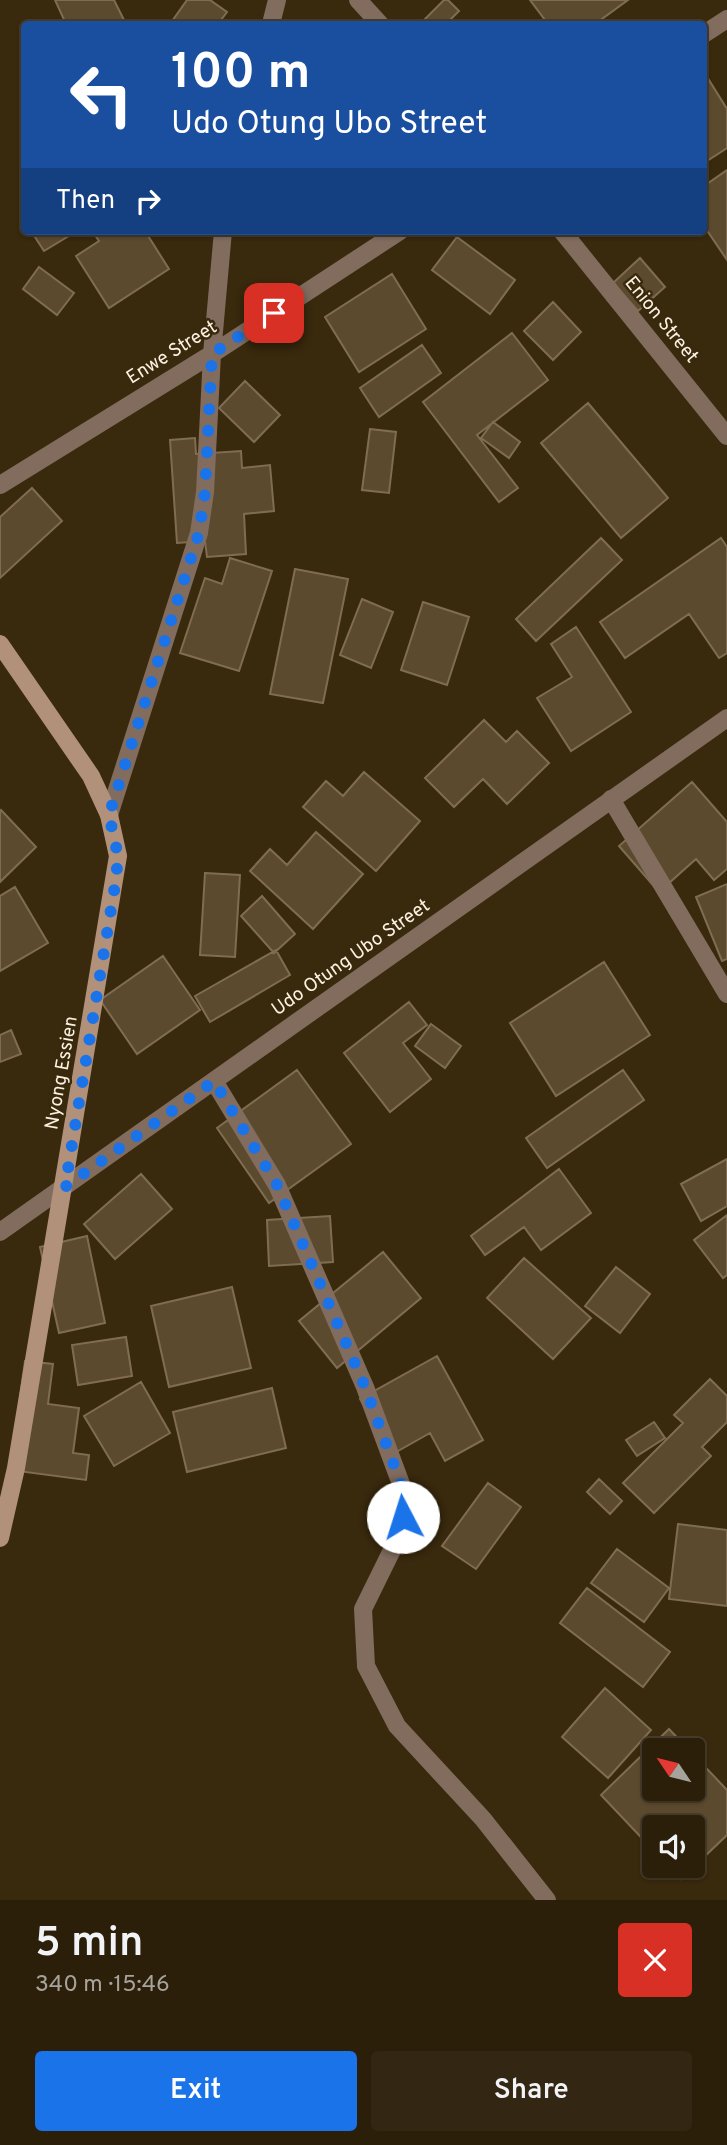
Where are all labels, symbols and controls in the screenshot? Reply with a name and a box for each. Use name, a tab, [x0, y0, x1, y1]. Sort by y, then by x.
text: 100 m	[171, 44, 310, 106]
icon: left	[56, 49, 147, 140]
text: Udo Otung Ubo Street	[171, 105, 487, 145]
icon: right	[129, 182, 167, 220]
text: Then	[56, 185, 115, 218]
street label: Enion Street	[619, 272, 703, 368]
pin	[244, 283, 304, 343]
icon: arrive	[255, 294, 293, 332]
street label: Enwe Street	[122, 316, 222, 390]
street label: Udo Otung Ubo Street	[267, 894, 435, 1022]
street label: Nyong Essien	[40, 1014, 84, 1132]
position arrow	[366, 1480, 440, 1554]
north arrow	[642, 1738, 705, 1801]
map controls	[642, 1738, 705, 1878]
button: sound	[642, 1815, 705, 1878]
text: 5 min	[35, 1918, 143, 1971]
button: close	[618, 1923, 692, 1997]
text: 340 m · 15:46	[35, 1971, 170, 2000]
button: Exit	[35, 2051, 357, 2131]
button: Share	[371, 2051, 692, 2131]

